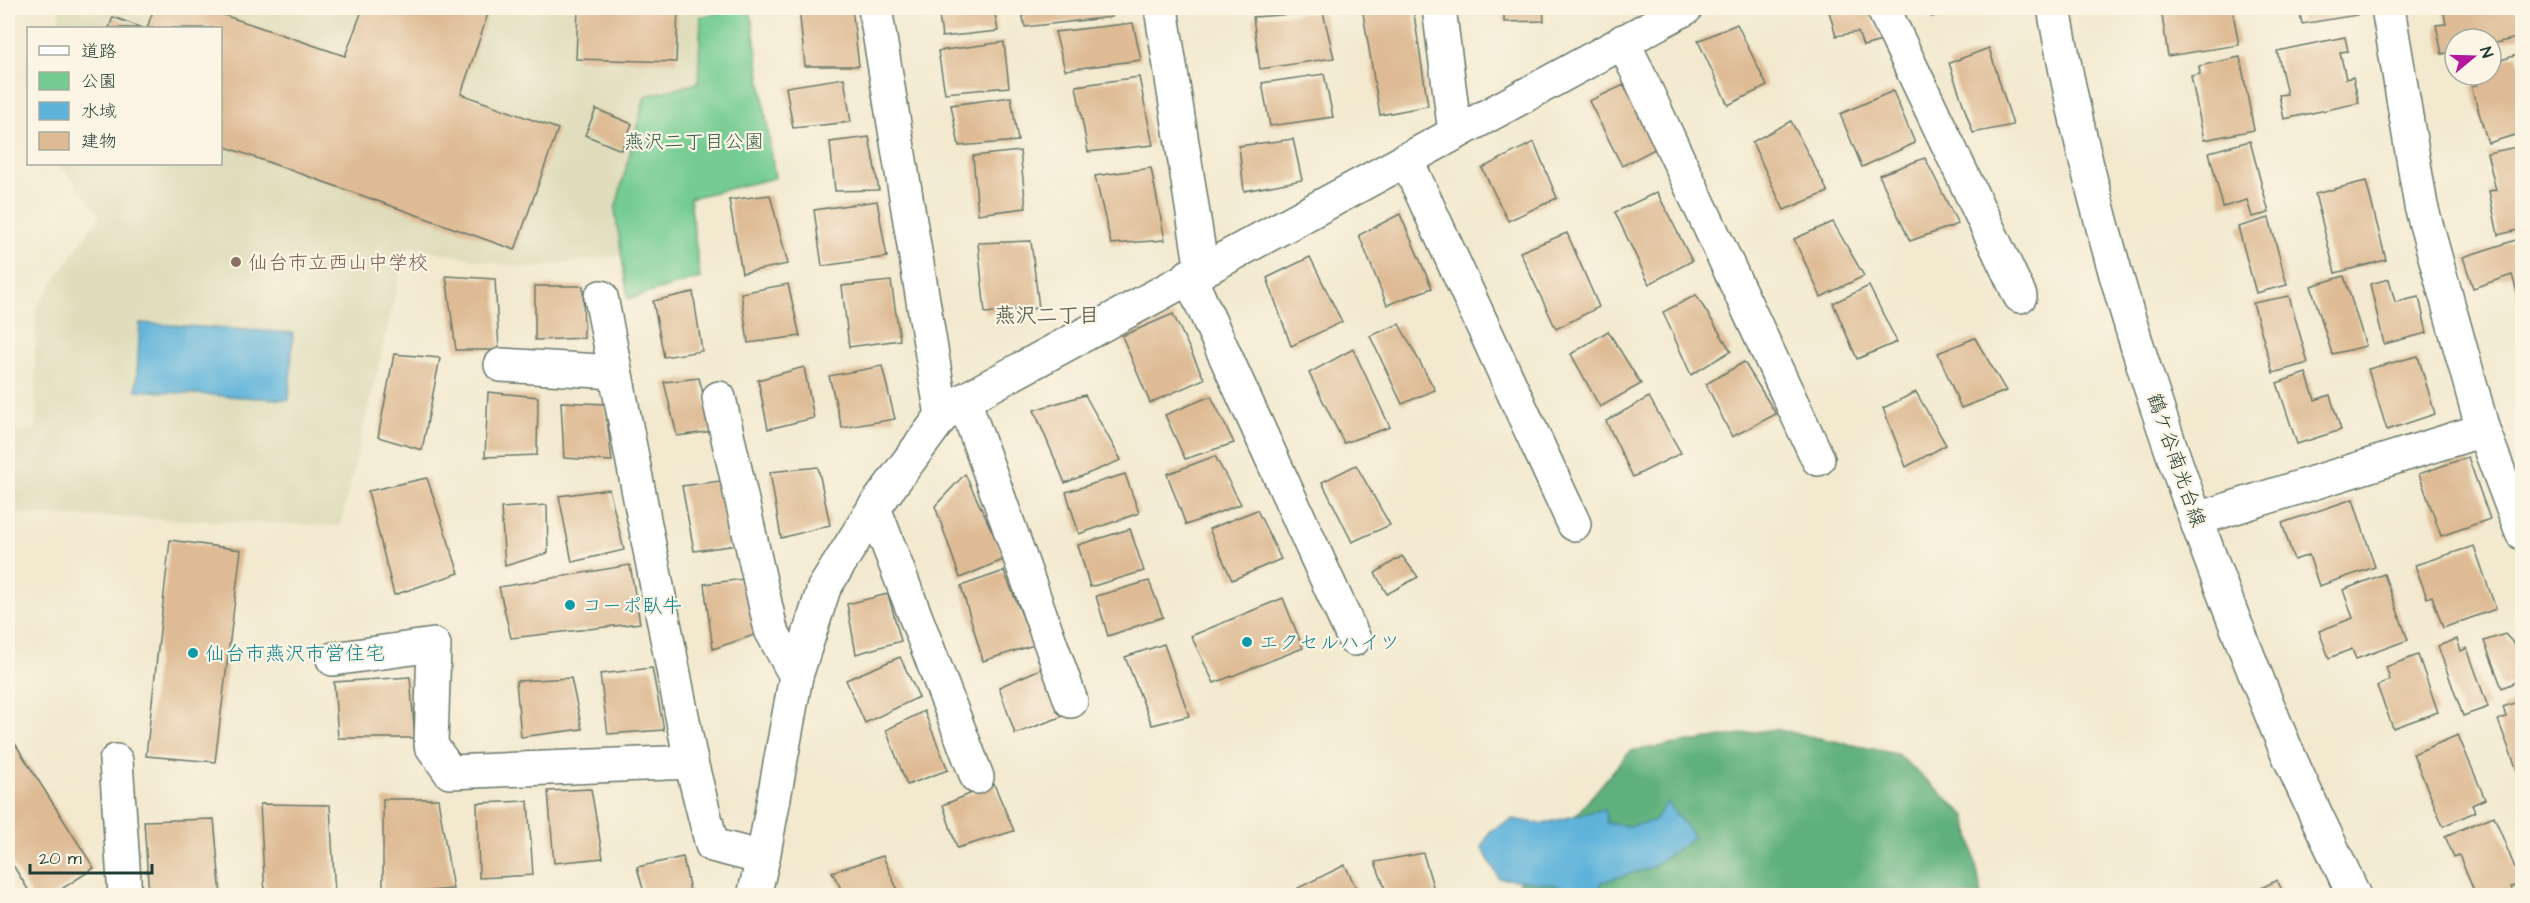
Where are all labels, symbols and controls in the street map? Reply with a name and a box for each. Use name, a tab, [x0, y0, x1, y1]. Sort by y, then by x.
legend	[27, 27, 222, 165]
north arrow	[2443, 27, 2503, 87]
text: 道路	[81, 39, 117, 64]
text: N	[2474, 44, 2498, 61]
text: 公園	[81, 69, 117, 94]
text: 水域	[81, 99, 117, 124]
park label: 燕沢二丁目公園	[624, 128, 764, 156]
text: 建物	[81, 129, 117, 154]
place label: 仙台市立西山中学校	[248, 249, 428, 277]
marker: 仙台市立西山中学校	[229, 255, 243, 269]
district label: 燕沢二丁目	[995, 301, 1100, 330]
street label: 鶴ケ谷南光台線	[2140, 390, 2212, 531]
place label: コーポ臥牛	[582, 592, 682, 620]
marker: コーポ臥牛	[563, 598, 577, 612]
place label: エクセルハイツ	[1259, 629, 1400, 657]
marker: エクセルハイツ	[1240, 635, 1254, 649]
place label: 仙台市燕沢市営住宅	[205, 640, 385, 668]
marker: 仙台市燕沢市営住宅	[186, 646, 200, 660]
scale bar	[30, 837, 152, 875]
text: 20 m	[39, 846, 82, 871]

